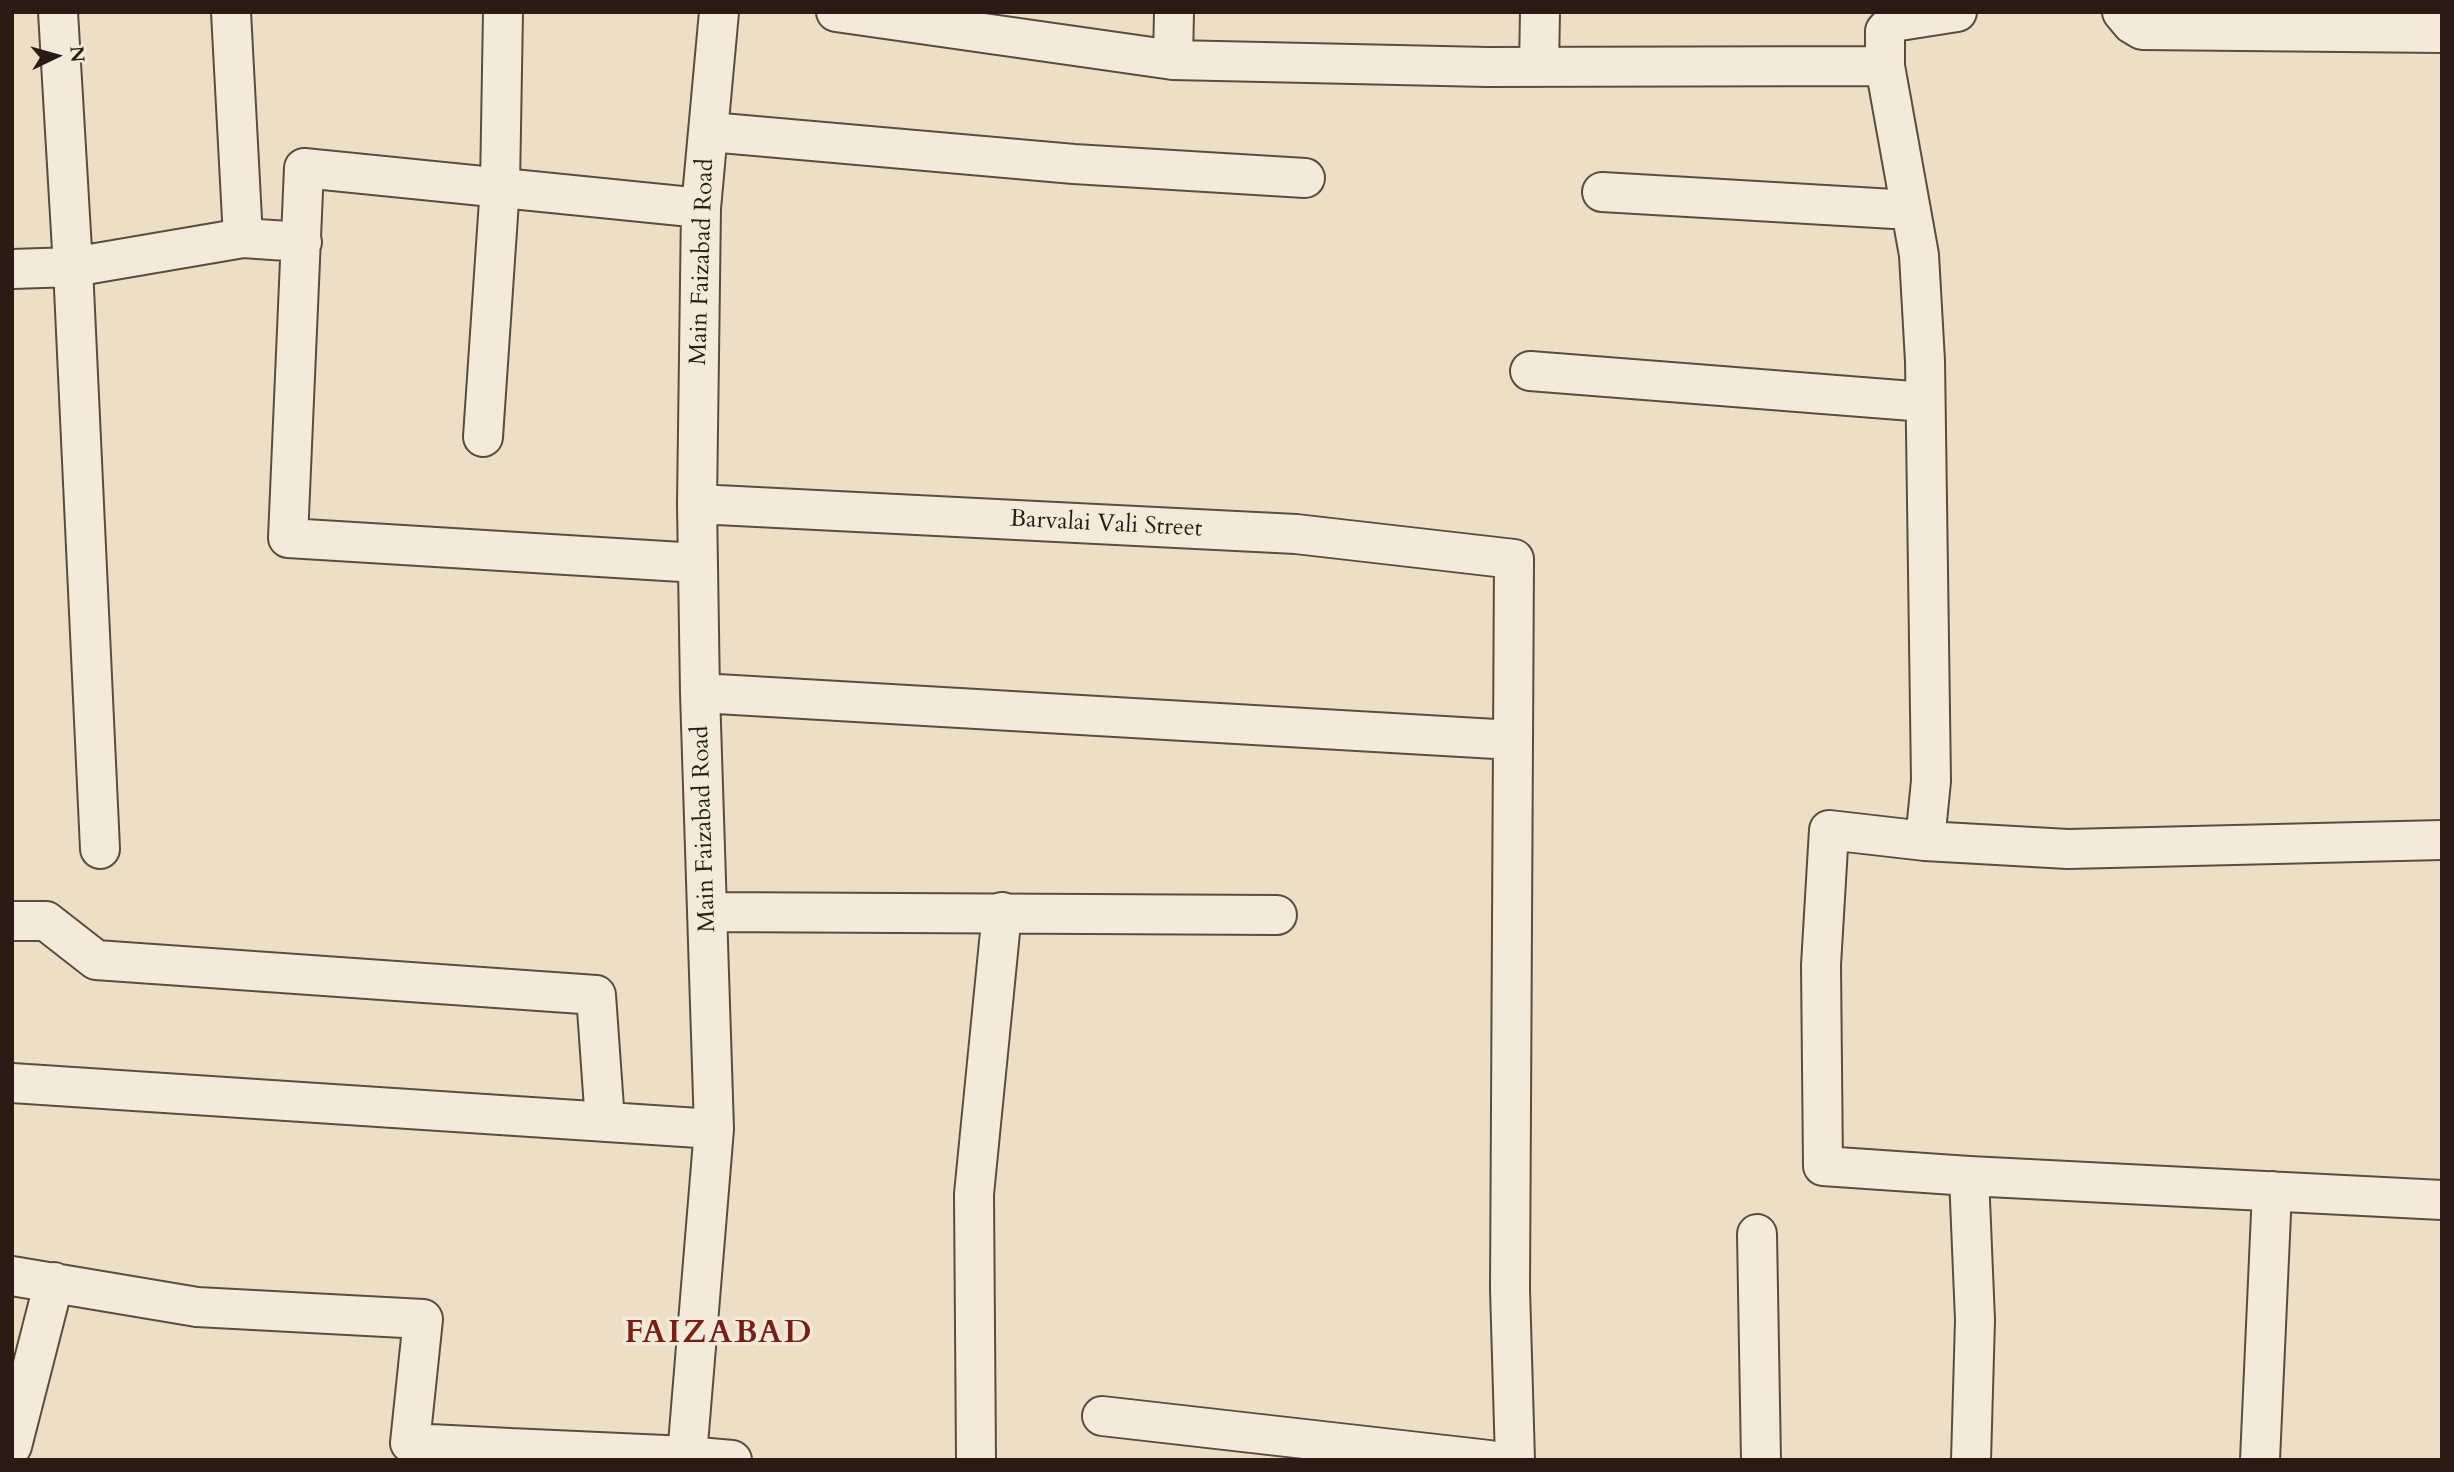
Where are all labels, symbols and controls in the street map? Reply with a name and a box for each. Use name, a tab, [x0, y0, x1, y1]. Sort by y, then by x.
north arrow	[21, 21, 91, 91]
text: N	[63, 45, 91, 64]
street label: Main Faizabad Road	[685, 158, 721, 366]
street label: Barvalai Vali Street	[1009, 506, 1203, 544]
street label: Main Faizabad Road	[687, 725, 723, 933]
district label: FAIZABAD	[626, 1316, 812, 1354]

